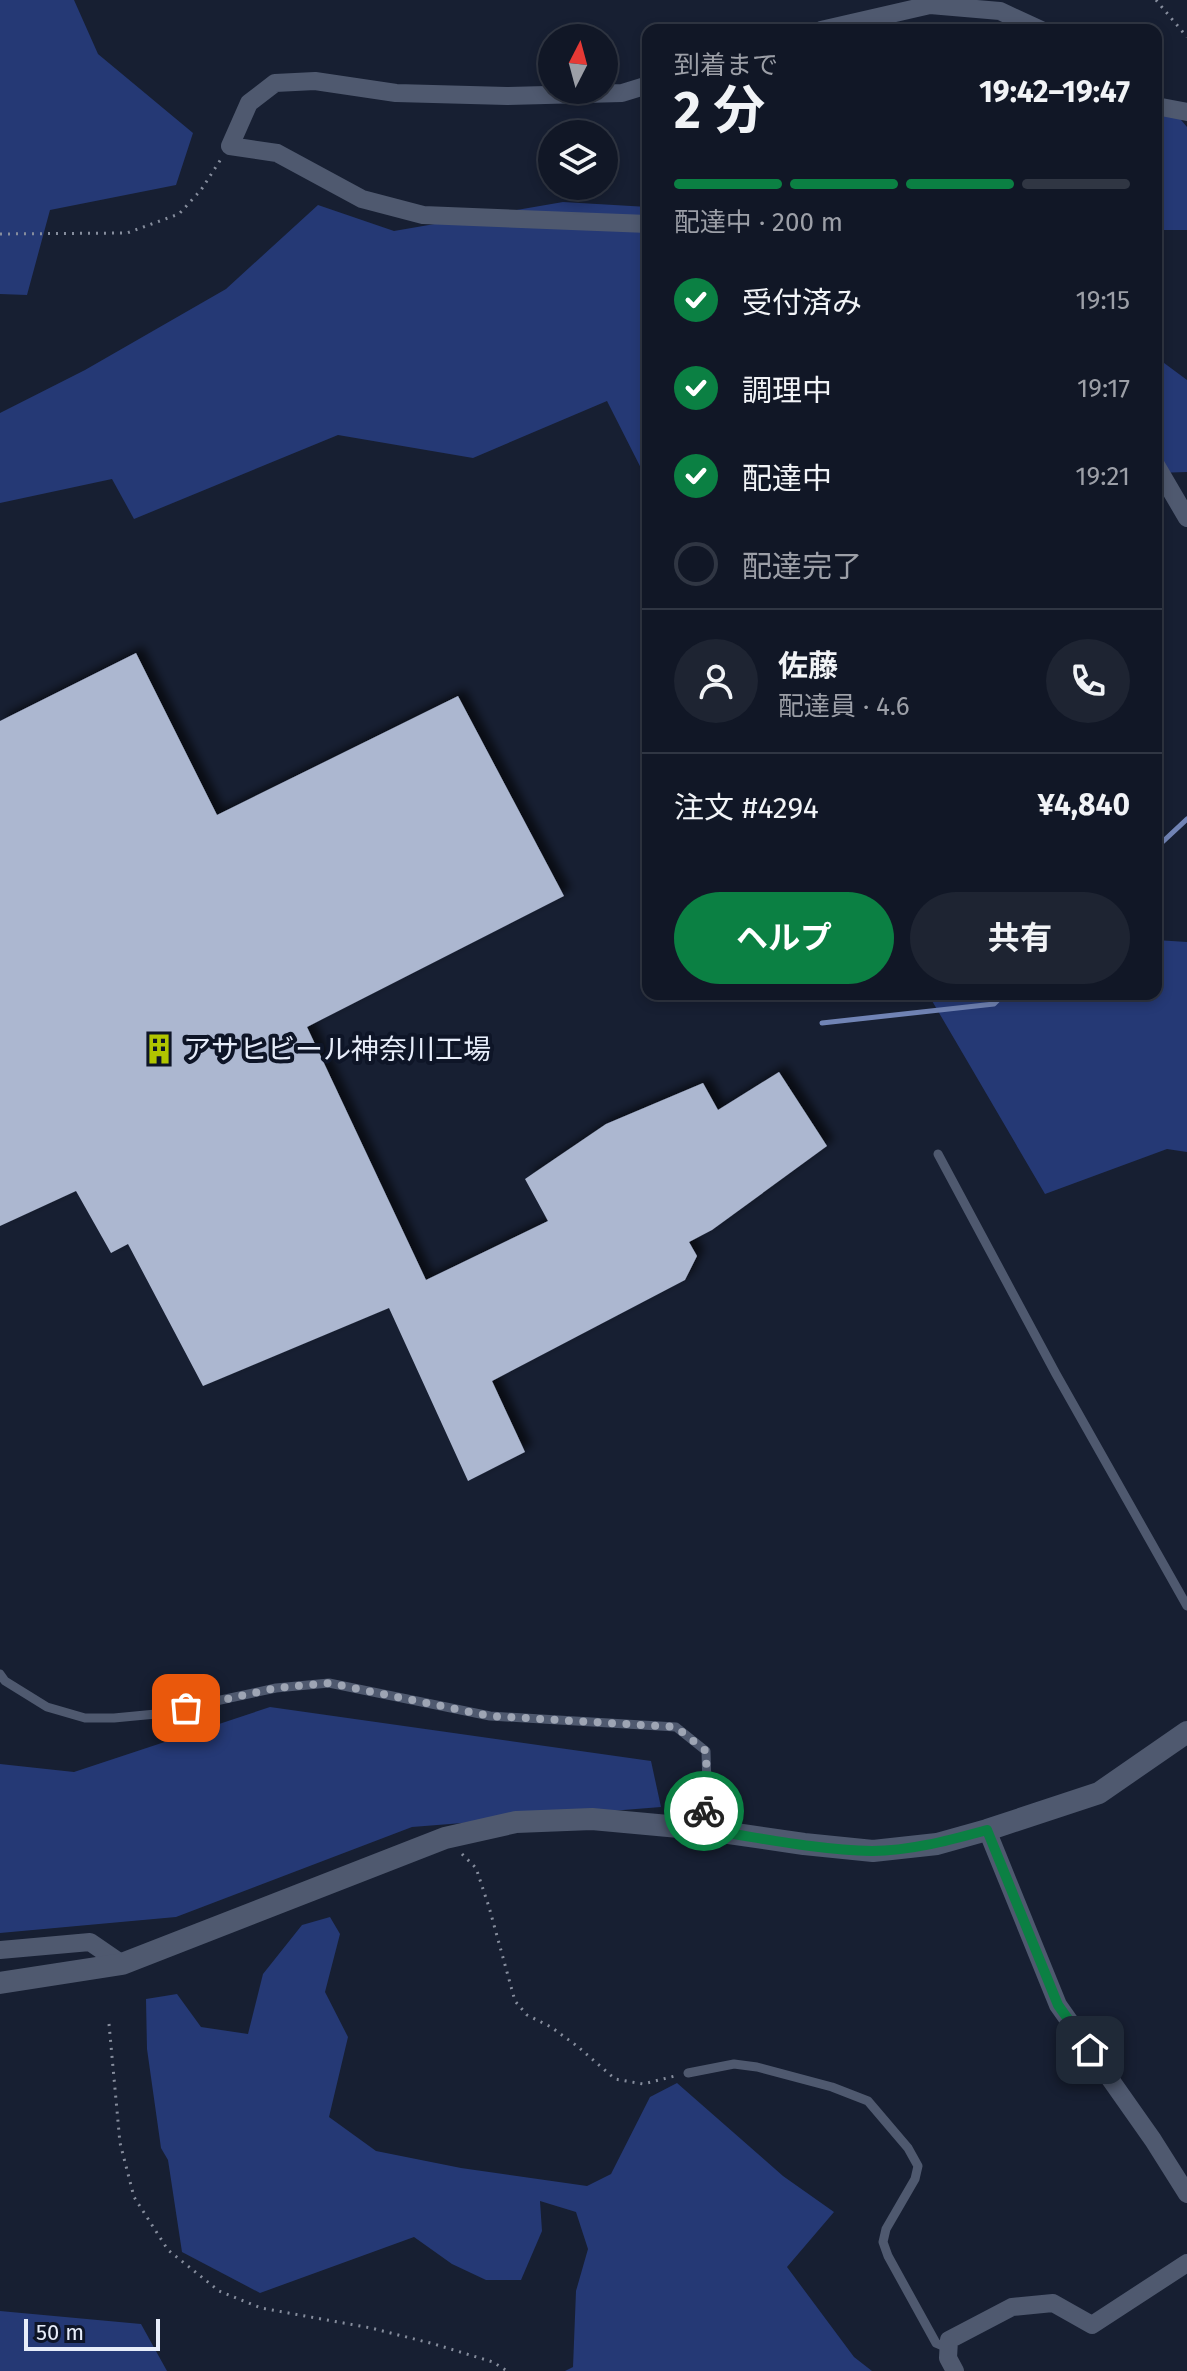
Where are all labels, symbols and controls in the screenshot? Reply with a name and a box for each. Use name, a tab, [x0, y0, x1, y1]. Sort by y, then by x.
north arrow	[538, 24, 618, 104]
map controls	[538, 24, 618, 200]
text: 到着まで	[674, 50, 778, 81]
text: 19:42–19:47	[979, 74, 1130, 110]
text: 2 分	[674, 79, 765, 142]
button: layers	[538, 120, 618, 200]
text: 配達中 · 200 m	[674, 207, 843, 238]
icon: check	[674, 278, 718, 322]
text: 受付済み	[742, 285, 862, 321]
text: 19:15	[1076, 285, 1130, 316]
icon: check	[674, 366, 718, 410]
text: 調理中	[742, 373, 832, 409]
text: 19:17	[1077, 373, 1130, 404]
icon: check	[674, 454, 718, 498]
text: 配達中	[742, 461, 832, 497]
text: 19:21	[1075, 461, 1130, 492]
text: 配達完了	[742, 549, 862, 585]
button: person	[674, 639, 758, 723]
button: phone	[1046, 639, 1130, 723]
text: 佐藤	[778, 648, 838, 684]
text: 配達員 · 4.6	[778, 691, 910, 722]
text: ¥4,840	[1037, 787, 1130, 823]
text: 注文 #4294	[674, 790, 819, 826]
button: ヘルプ	[674, 892, 894, 984]
button: 共有	[910, 892, 1130, 984]
building icon: アサヒビール神奈川工場	[142, 1032, 176, 1066]
place label: アサヒビール神奈川工場	[183, 1033, 491, 1066]
pin	[152, 1674, 220, 1742]
icon: bag	[164, 1686, 208, 1730]
courier	[664, 1771, 744, 1851]
icon: bike	[682, 1789, 726, 1833]
pin	[1056, 2016, 1124, 2084]
icon: home	[1068, 2028, 1112, 2072]
scale bar	[24, 2315, 160, 2351]
text: 50 m	[36, 2319, 84, 2346]

